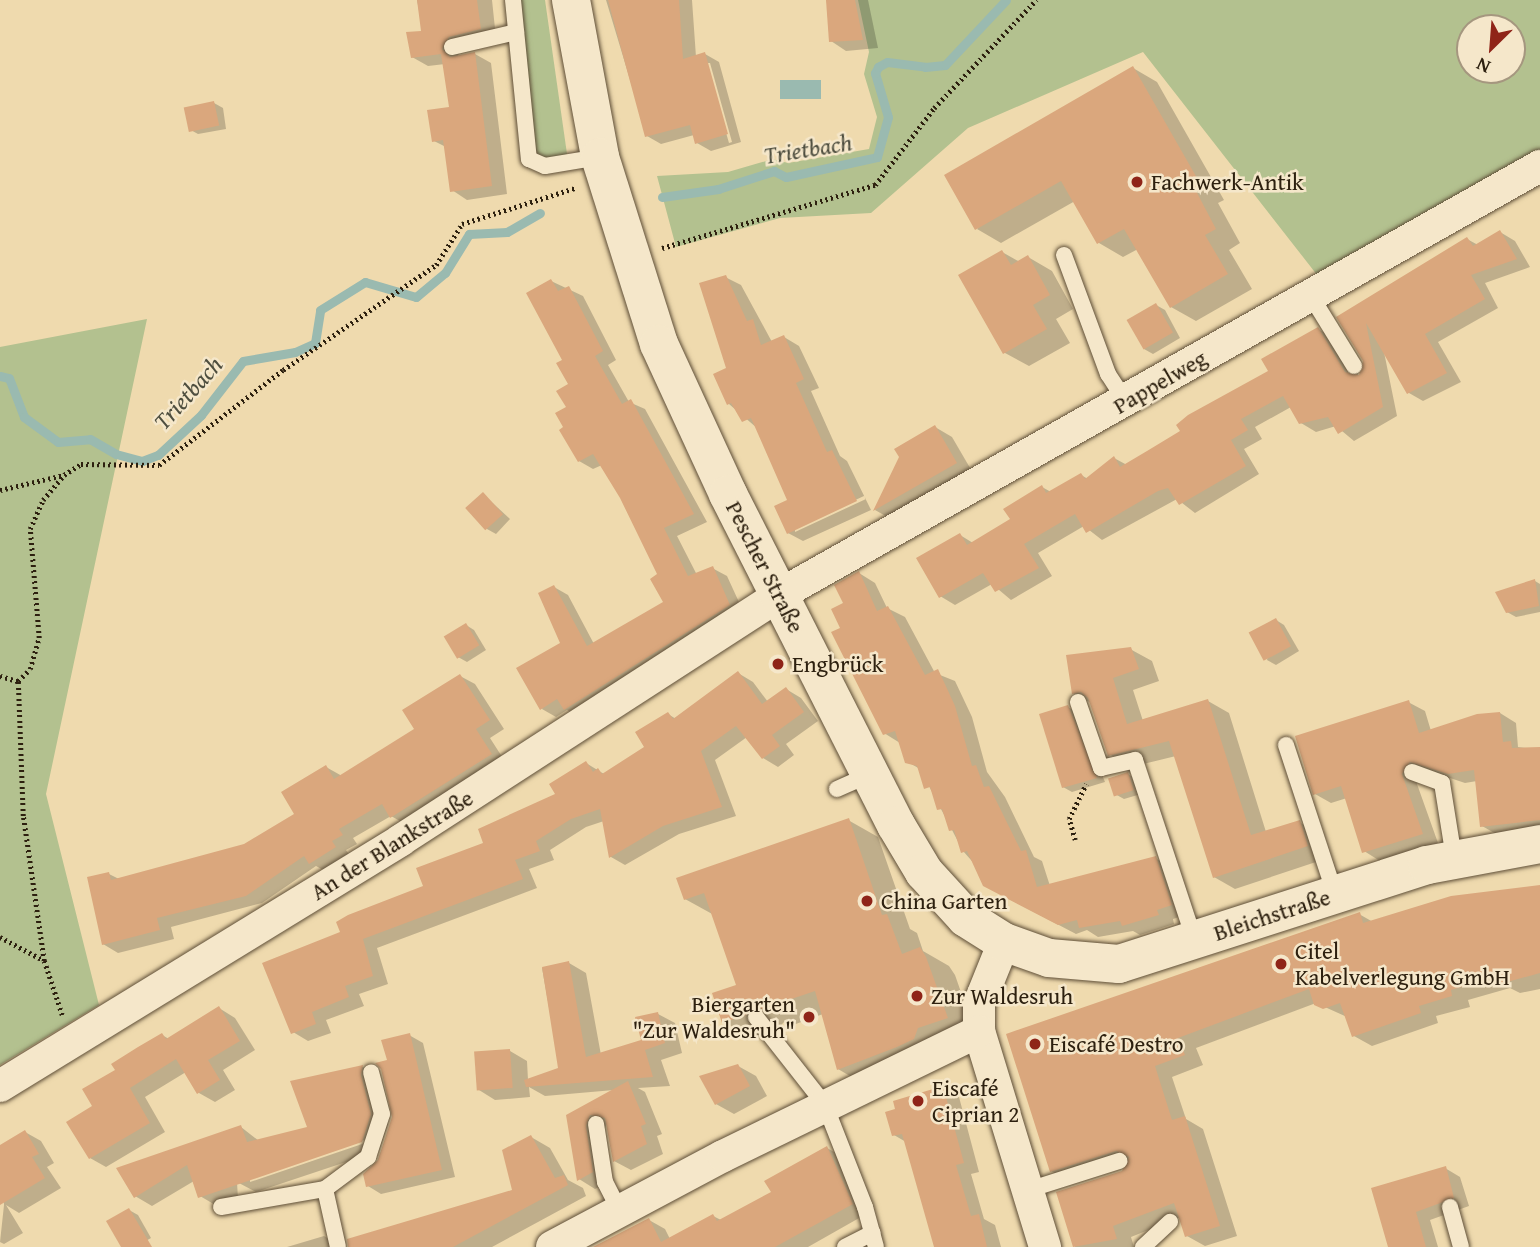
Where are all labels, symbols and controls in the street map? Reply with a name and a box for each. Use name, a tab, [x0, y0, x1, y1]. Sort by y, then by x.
north arrow	[1456, 14, 1526, 84]
text: N	[1471, 51, 1495, 82]
water label: Trietbach	[762, 128, 854, 170]
place label: Fachwerk-Antik	[1151, 168, 1304, 196]
marker: Fachwerk-Antik	[1129, 174, 1145, 190]
street label: Pappelweg	[1108, 344, 1212, 420]
water label: Trietbach	[148, 350, 228, 436]
street label: Pescher Straße	[720, 497, 810, 637]
place label: Engbrück	[792, 650, 883, 678]
marker: Engbrück	[770, 656, 786, 672]
street label: An der Blankstraße	[306, 784, 478, 906]
street label: Bleichstraße	[1210, 883, 1334, 947]
place label: China Garten	[881, 887, 1007, 915]
marker: China Garten	[859, 893, 875, 909]
place label: Citel Kabelverlegung GmbH	[1295, 937, 1510, 991]
marker: Citel Kabelverlegung GmbH	[1273, 956, 1289, 972]
place label: Zur Waldesruh	[931, 982, 1073, 1010]
marker: Zur Waldesruh	[909, 988, 925, 1004]
place label: Biergarten "Zur Waldesruh"	[633, 990, 795, 1044]
marker: Biergarten "Zur Waldesruh"	[801, 1009, 817, 1025]
place label: Eiscafé Destro	[1049, 1030, 1183, 1058]
marker: Eiscafé Destro	[1027, 1036, 1043, 1052]
place label: Eiscafé Ciprian 2	[932, 1074, 1019, 1128]
marker: Eiscafé Ciprian 2	[910, 1093, 926, 1109]

